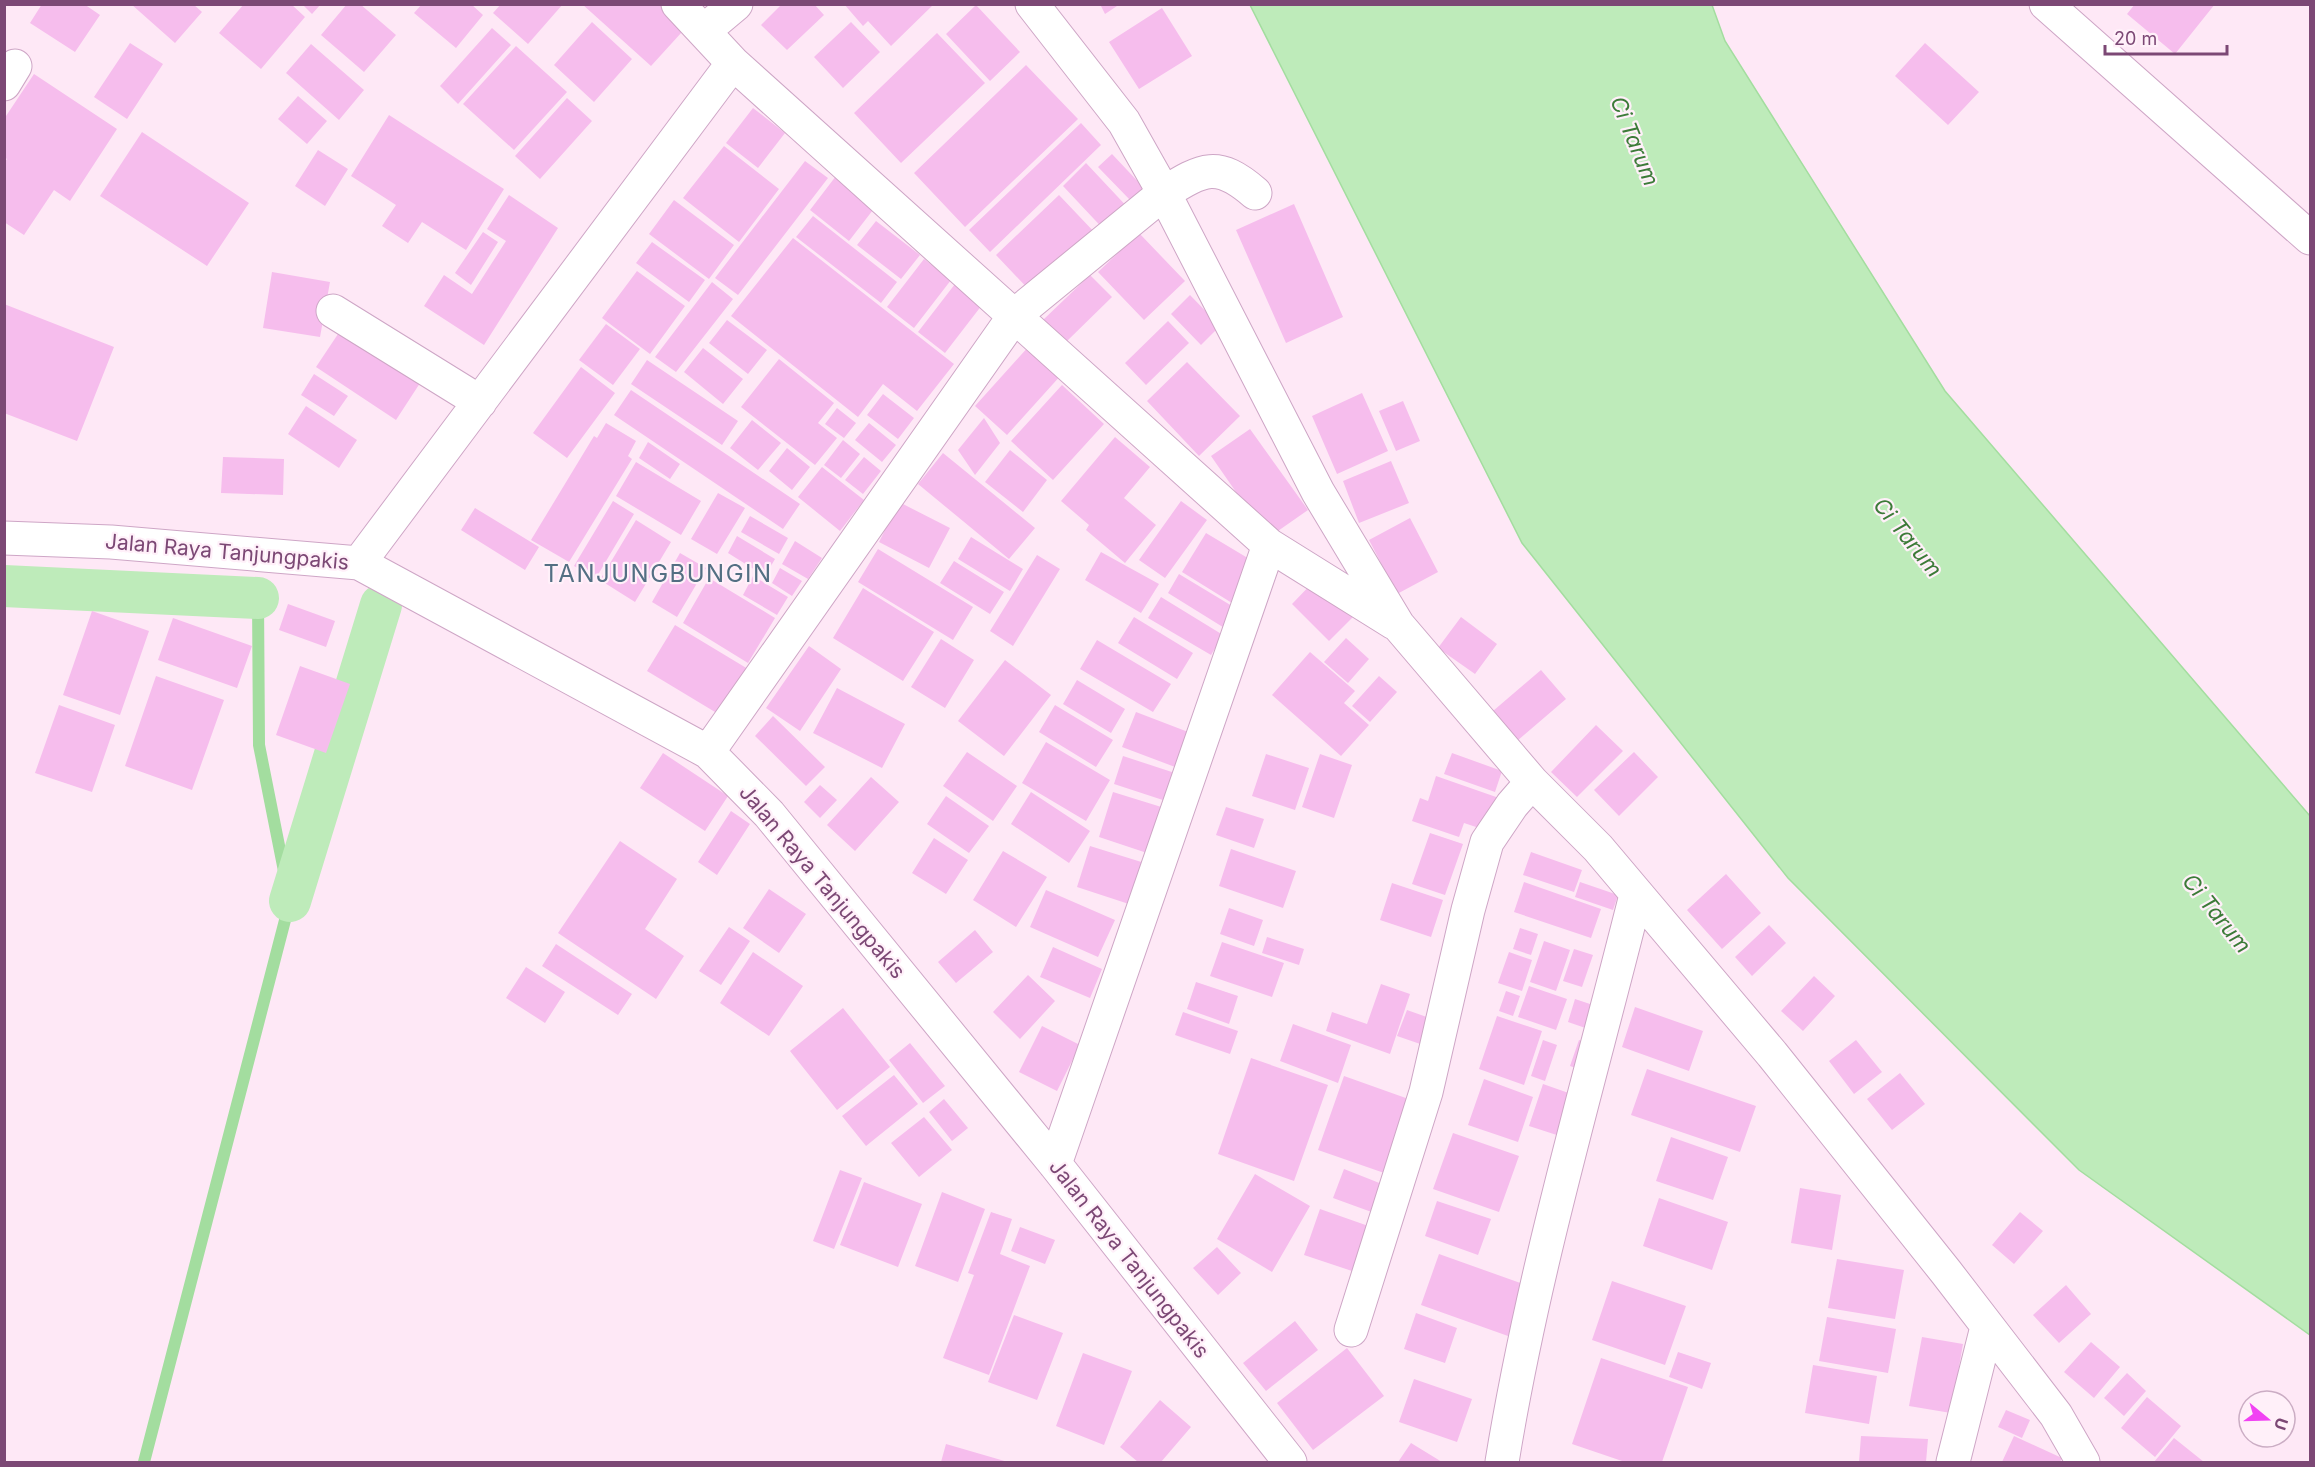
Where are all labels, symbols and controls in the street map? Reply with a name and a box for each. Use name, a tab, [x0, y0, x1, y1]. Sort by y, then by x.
scale bar	[2105, 18, 2226, 56]
text: 20 m	[2114, 28, 2157, 49]
water label: Ci Tarum	[1605, 92, 1665, 190]
water label: Ci Tarum	[1868, 492, 1948, 582]
street label: Jalan Raya Tanjungpakis	[104, 528, 350, 575]
district label: TANJUNGBUNGIN	[543, 559, 773, 588]
street label: Jalan Raya Tanjungpakis	[734, 780, 911, 983]
water label: Ci Tarum	[2177, 868, 2257, 958]
street label: Jalan Raya Tanjungpakis	[1044, 1155, 1215, 1363]
north arrow	[2237, 1389, 2297, 1449]
text: U	[2270, 1415, 2293, 1433]

